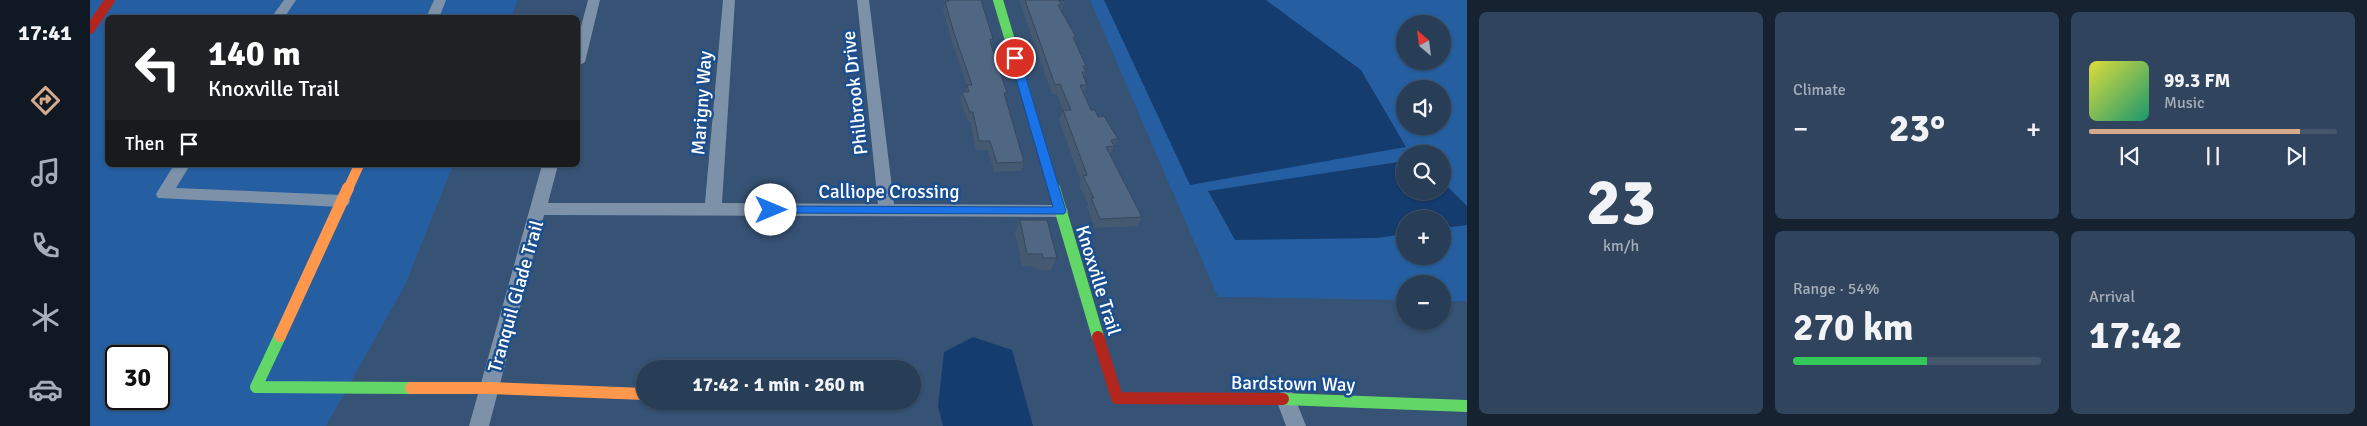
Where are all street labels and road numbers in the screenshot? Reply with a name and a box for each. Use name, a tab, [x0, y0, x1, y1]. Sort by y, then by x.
street label: Philbrook Drive	[837, 30, 873, 156]
street label: Marigny Way	[686, 50, 718, 156]
street label: Calliope Crossing	[819, 180, 959, 204]
street label: Tranquil Glade Trail	[483, 217, 549, 375]
street label: Knoxville Trail	[1070, 222, 1126, 338]
street label: Bardstown Way	[1231, 371, 1356, 397]

